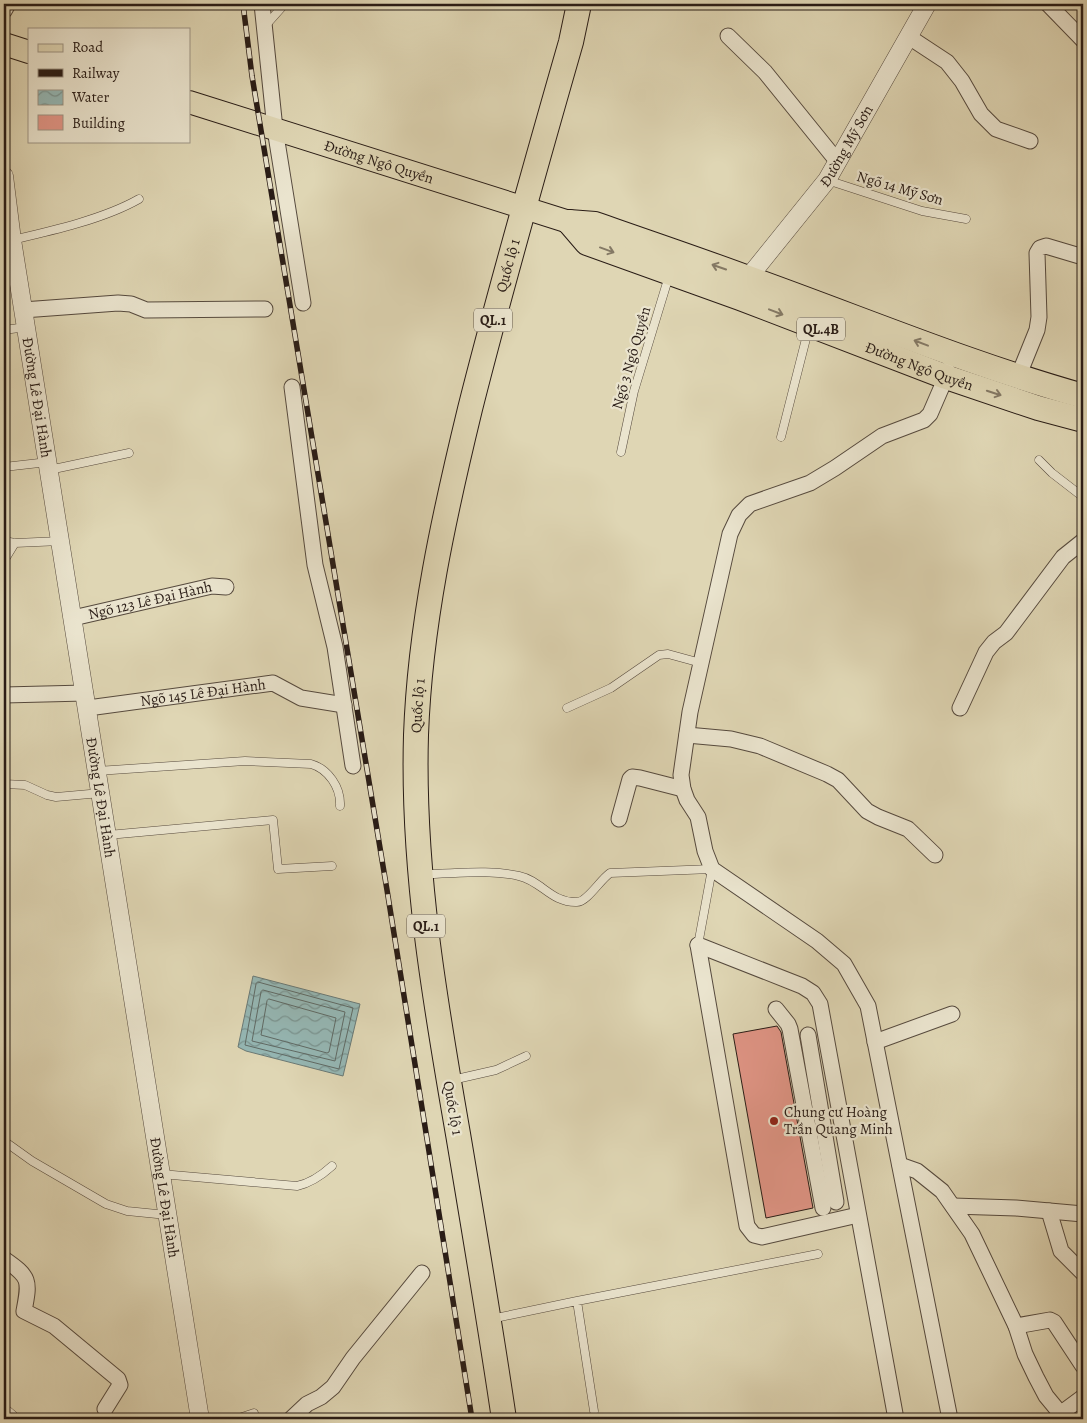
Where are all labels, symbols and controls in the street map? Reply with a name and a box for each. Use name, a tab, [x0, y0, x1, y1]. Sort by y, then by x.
legend	[28, 28, 190, 142]
text: Road	[72, 37, 104, 57]
text: Railway	[72, 63, 120, 83]
text: Water	[71, 87, 109, 107]
street label: Đường Mỹ Sơn	[815, 101, 878, 191]
text: Building	[72, 113, 125, 133]
street label: Đường Ngô Quyền	[321, 135, 436, 189]
street label: Ngõ 14 Mỹ Sơn	[854, 166, 946, 210]
street label: Quốc lộ 1	[491, 237, 525, 295]
one-way arrow	[599, 246, 614, 255]
one-way arrow	[712, 262, 728, 272]
street label: Ngõ 3 Ngô Quyền	[607, 304, 655, 412]
one-way arrow	[768, 307, 783, 317]
road number: QL.1	[474, 308, 512, 332]
road number: QL.4B	[797, 318, 845, 340]
street label: Đường Lê Đại Hành	[18, 336, 57, 459]
street label: Đường Ngô Quyền	[862, 337, 976, 395]
one-way arrow	[913, 338, 929, 347]
one-way arrow	[985, 389, 1001, 399]
street label: Ngõ 123 Lê Đại Hành	[86, 576, 214, 624]
street label: Ngõ 145 Lê Đại Hành	[139, 674, 267, 711]
street label: Quốc lộ 1	[406, 677, 430, 733]
street label: Đường Lê Đại Hành	[81, 736, 120, 859]
road number: QL.1	[407, 914, 445, 938]
street label: Quốc lộ 1	[438, 1079, 468, 1137]
place label: Chung cư Hoàng Trần Quang Minh	[784, 1102, 893, 1139]
marker: Chung cư Hoàng Trần Quang Minh	[768, 1115, 780, 1127]
street label: Đường Lê Đại Hành	[145, 1136, 184, 1259]

